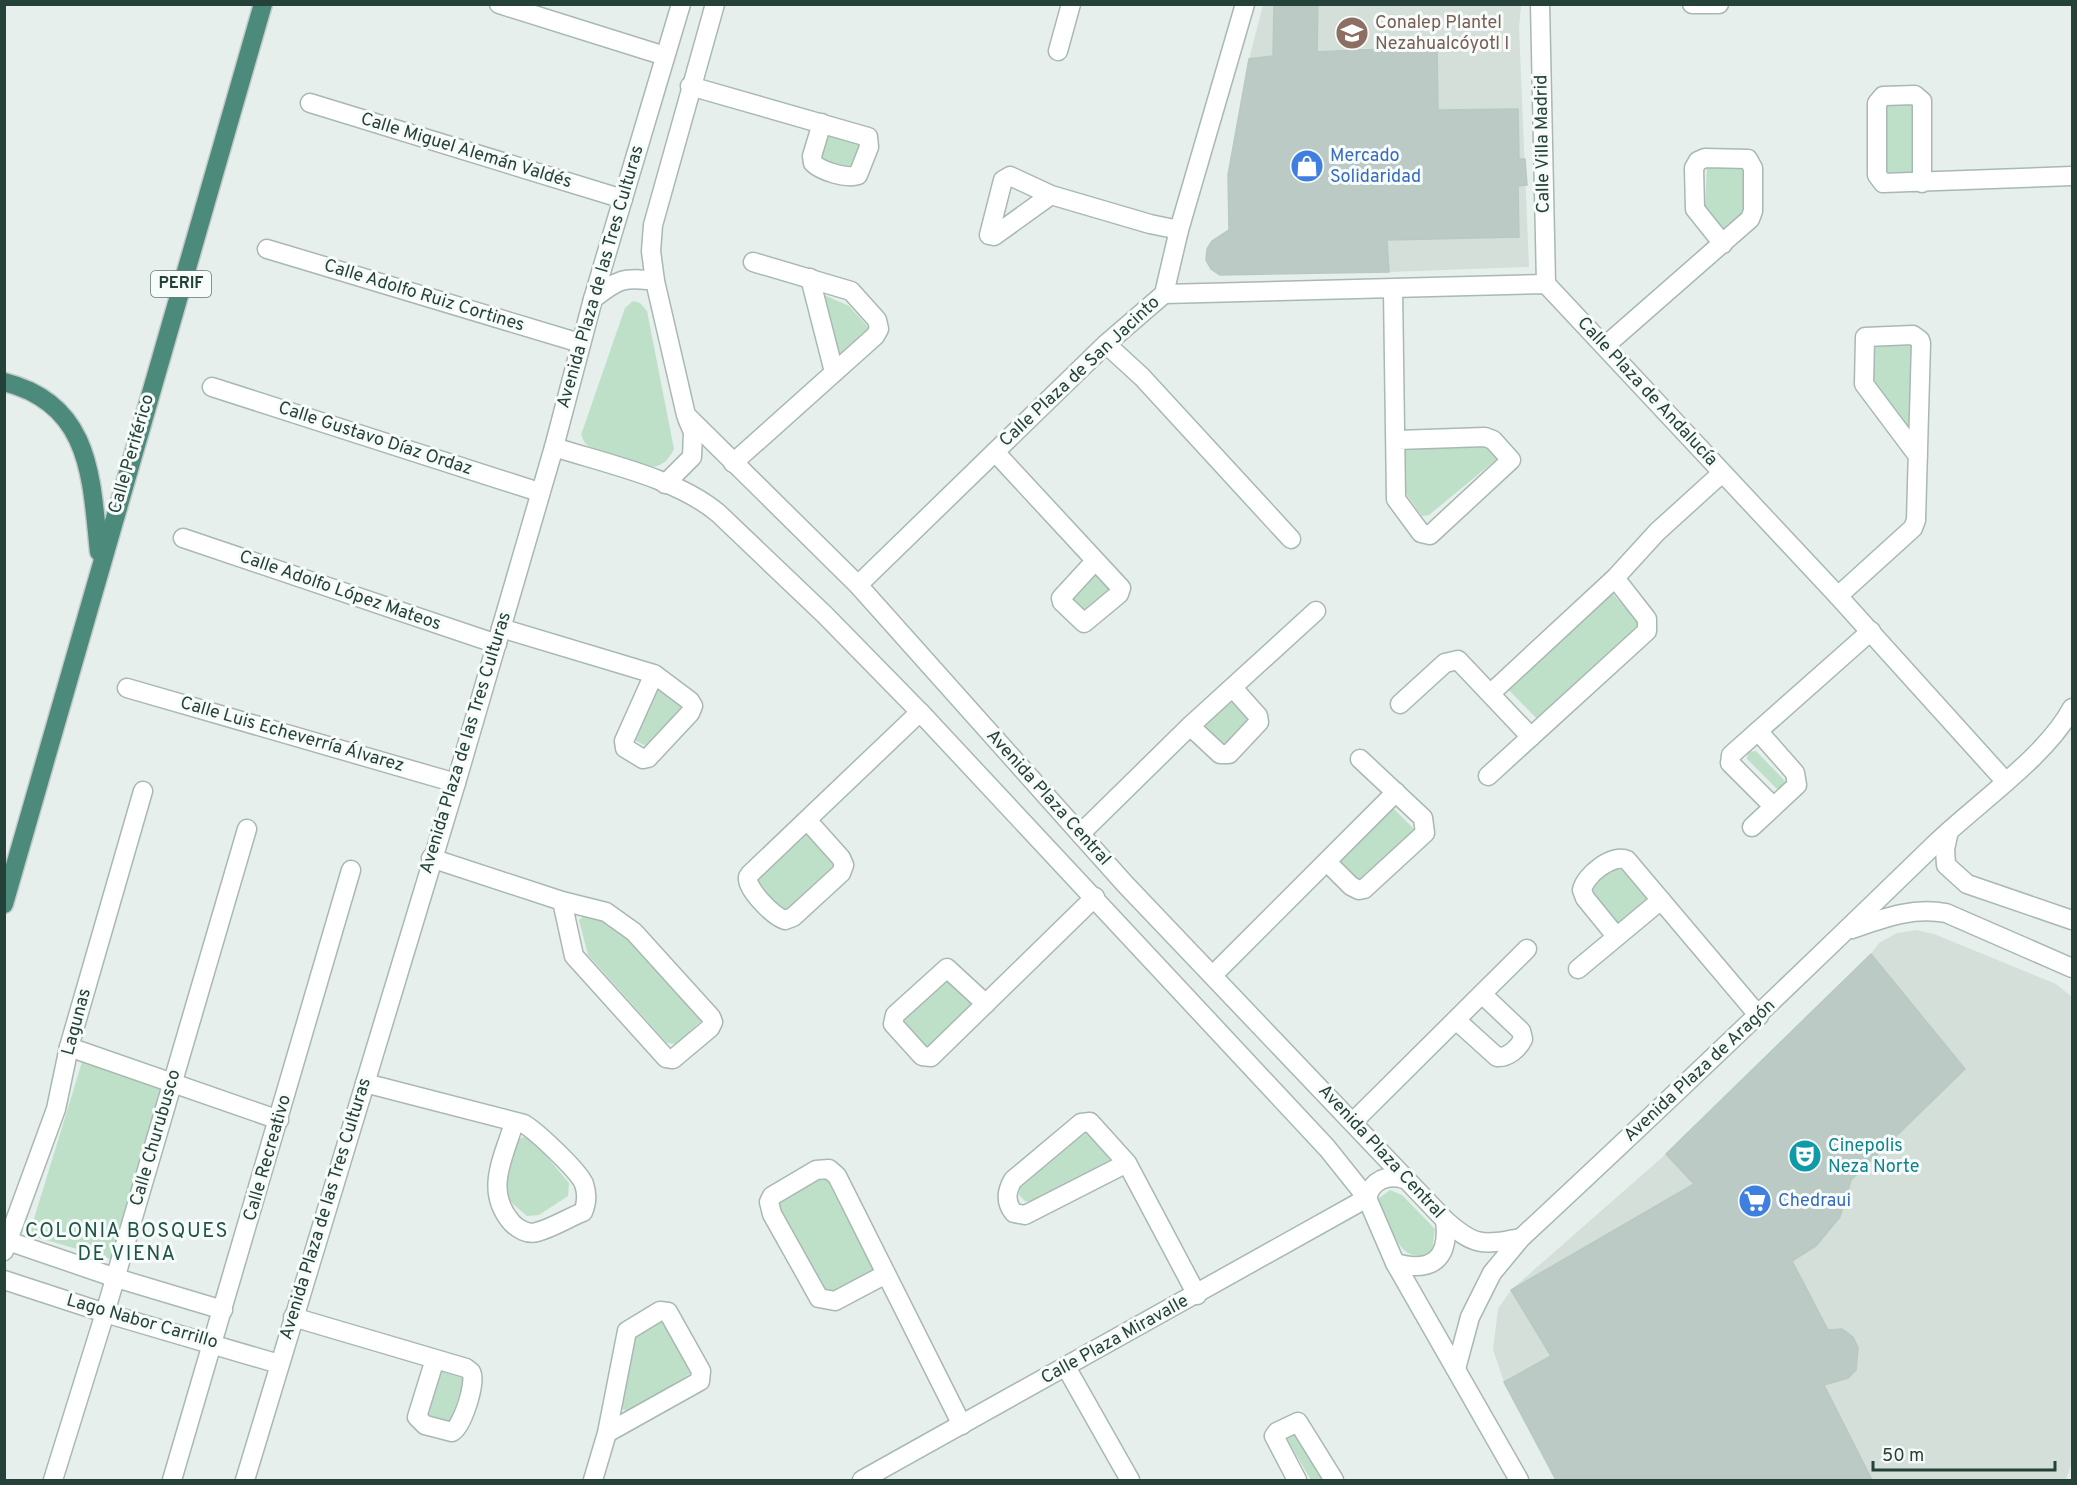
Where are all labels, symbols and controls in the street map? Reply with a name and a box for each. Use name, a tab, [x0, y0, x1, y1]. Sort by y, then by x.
place label: Conalep Plantel Nezahualcóyotl I	[1375, 12, 1509, 56]
school or university icon: Conalep Plantel Nezahualcóyotl I	[1334, 15, 1370, 51]
street label: Calle Villa Madrid	[1530, 75, 1556, 213]
street label: Calle Miguel Alemán Valdés	[358, 108, 574, 194]
street label: Avenida Plaza de las Tres Culturas	[552, 143, 650, 411]
place label: Mercado Solidaridad	[1330, 145, 1421, 189]
shop icon: Mercado Solidaridad	[1289, 148, 1325, 184]
street label: Calle Adolfo Ruiz Cortines	[321, 255, 527, 337]
road number: PERIF	[151, 271, 211, 297]
street label: Calle Plaza de San Jacinto	[995, 292, 1165, 452]
street label: Calle Plaza de Andalucía	[1572, 312, 1722, 472]
street label: Calle Periférico	[104, 392, 160, 516]
street label: Calle Gustavo Díaz Ordaz	[275, 397, 475, 481]
street label: Calle Adolfo López Mateos	[236, 546, 444, 636]
street label: Avenida Plaza de las Tres Culturas	[415, 609, 517, 877]
street label: Calle Luis Echeverría Álvarez	[177, 690, 407, 778]
street label: Avenida Plaza Central	[981, 725, 1115, 871]
street label: Lagunas	[57, 986, 97, 1058]
street label: Avenida Plaza de Aragón	[1619, 995, 1781, 1147]
street label: Calle Churubusco	[125, 1067, 187, 1209]
street label: Avenida Plaza de las Tres Culturas	[275, 1075, 377, 1343]
street label: Avenida Plaza Central	[1313, 1080, 1449, 1224]
street label: Calle Recreativo	[239, 1092, 297, 1224]
place label: Cinepolis Neza Norte	[1828, 1135, 1919, 1179]
theatre icon: Cinepolis Neza Norte	[1787, 1138, 1823, 1174]
supermarket icon: Chedraui	[1737, 1183, 1773, 1219]
place label: Chedraui	[1778, 1190, 1851, 1213]
district label: COLONIA BOSQUES DE VIENA	[25, 1219, 229, 1268]
street label: Lago Nabor Carrillo	[64, 1289, 220, 1355]
street label: Calle Plaza Miravalle	[1037, 1290, 1193, 1390]
scale bar	[1873, 1434, 2054, 1472]
text: 50 m	[1882, 1445, 1924, 1468]

